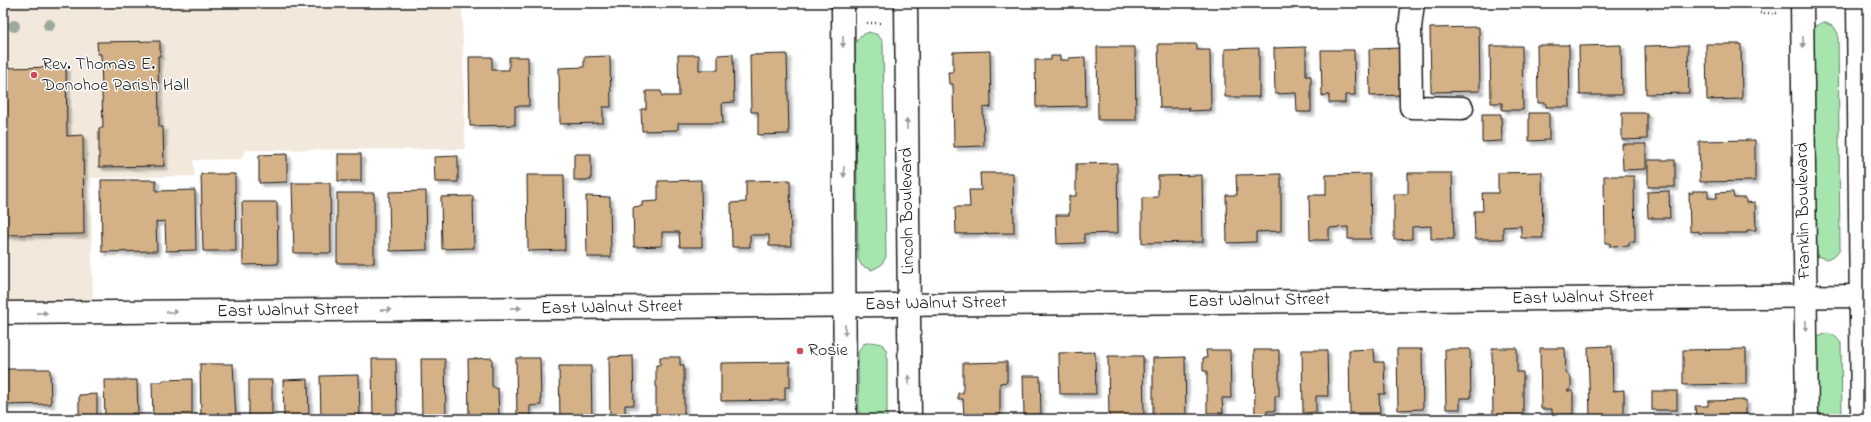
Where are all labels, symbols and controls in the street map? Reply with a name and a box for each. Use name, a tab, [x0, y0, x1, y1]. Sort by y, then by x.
one-way arrow	[840, 36, 846, 49]
one-way arrow	[1800, 36, 1806, 49]
place label: Rev. Thomas E. Donohoe Parish Hall	[41, 52, 189, 99]
marker: Rev. Thomas E. Donohoe Parish Hall	[29, 70, 39, 80]
one-way arrow	[904, 117, 910, 130]
street label: Franklin Boulevard	[1790, 142, 1818, 281]
street label: Lincoln Boulevard	[894, 147, 922, 275]
one-way arrow	[841, 166, 847, 179]
street label: East Walnut Street	[1512, 284, 1654, 312]
street label: East Walnut Street	[1188, 287, 1330, 315]
street label: East Walnut Street	[865, 290, 1007, 318]
street label: East Walnut Street	[541, 294, 683, 322]
street label: East Walnut Street	[217, 297, 359, 325]
one-way arrow	[510, 305, 523, 311]
one-way arrow	[380, 307, 393, 313]
one-way arrow	[166, 309, 179, 315]
one-way arrow	[36, 310, 49, 316]
one-way arrow	[1803, 320, 1809, 333]
one-way arrow	[842, 324, 848, 337]
place label: Rosie	[808, 338, 849, 364]
marker: Rosie	[795, 346, 805, 356]
one-way arrow	[906, 373, 912, 386]

